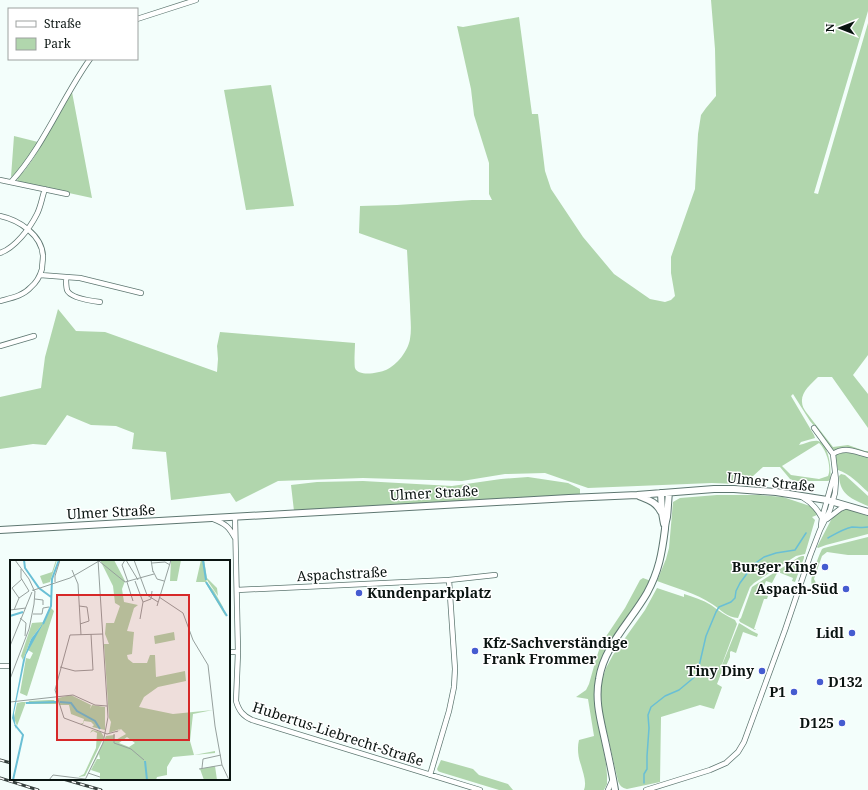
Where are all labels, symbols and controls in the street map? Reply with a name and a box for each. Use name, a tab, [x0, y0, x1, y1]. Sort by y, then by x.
legend	[8, 8, 138, 60]
north arrow	[820, 8, 860, 48]
text: Straße	[44, 15, 81, 32]
text: N	[822, 23, 837, 32]
text: Park	[44, 35, 72, 52]
street label: Ulmer Straße	[726, 467, 816, 496]
street label: Ulmer Straße	[389, 481, 479, 504]
street label: Ulmer Straße	[66, 500, 156, 523]
place label: Burger King	[732, 557, 817, 576]
inset map	[10, 560, 230, 780]
street label: Aspachstraße	[296, 562, 388, 585]
marker: Burger King	[820, 562, 830, 572]
place label: Aspach-Süd	[756, 579, 838, 598]
place label: Kundenparkplatz	[367, 583, 491, 602]
marker: Aspach-Süd	[841, 584, 851, 594]
marker: Kundenparkplatz	[354, 588, 364, 598]
place label: Lidl	[816, 623, 844, 642]
marker: Lidl	[847, 628, 857, 638]
place label: Kfz-Sachverständige Frank Frommer	[483, 633, 628, 668]
marker: Kfz-Sachverständige Frank Frommer	[470, 646, 480, 656]
place label: Tiny Diny	[686, 661, 755, 680]
marker: Tiny Diny	[757, 666, 767, 676]
place label: D132	[828, 672, 863, 691]
marker: D132	[815, 677, 825, 687]
place label: P1	[769, 682, 786, 701]
marker: P1	[789, 687, 799, 697]
street label: Hubertus-Liebrecht-Straße	[250, 697, 426, 770]
place label: D125	[800, 713, 834, 732]
marker: D125	[837, 718, 847, 728]

